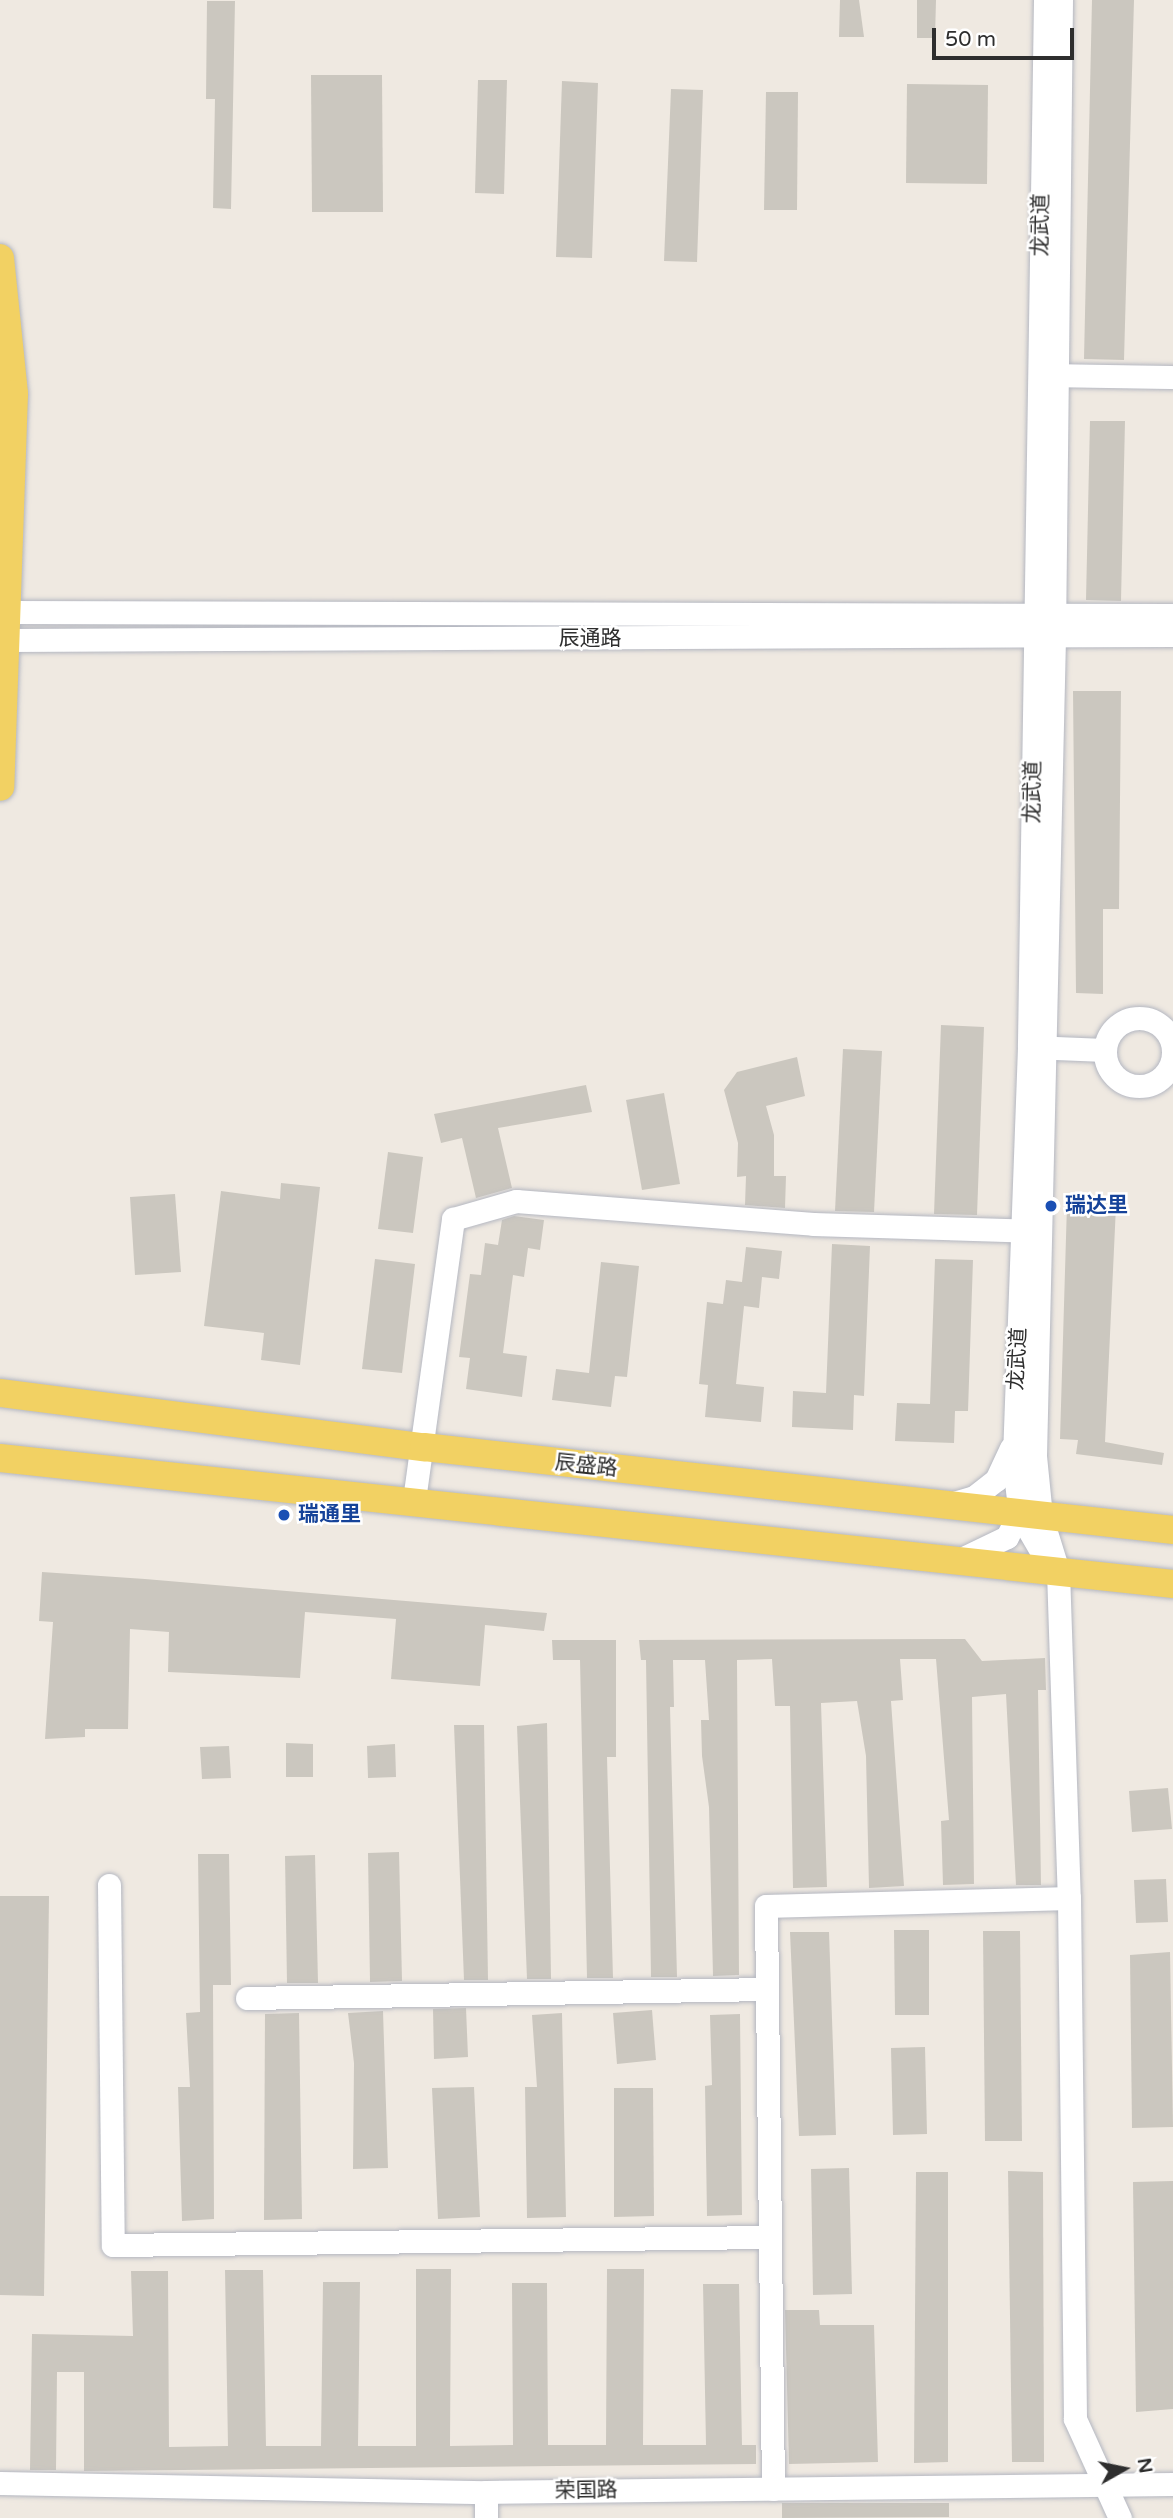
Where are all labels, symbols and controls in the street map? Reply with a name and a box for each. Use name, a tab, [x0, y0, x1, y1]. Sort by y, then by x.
scale bar	[935, 14, 1077, 58]
text: 50 m	[945, 27, 996, 52]
street label: 龙武道	[1028, 193, 1054, 257]
street label: 辰通路	[559, 626, 621, 652]
street label: 龙武道	[1020, 760, 1046, 824]
place label: 瑞达里	[1065, 1193, 1128, 1219]
marker: 瑞达里	[1043, 1198, 1059, 1214]
street label: 龙武道	[1004, 1327, 1032, 1391]
street label: 辰盛路	[553, 1450, 619, 1482]
place label: 瑞通里	[298, 1502, 361, 1528]
marker: 瑞通里	[276, 1507, 292, 1523]
north arrow	[1089, 2434, 1159, 2504]
text: N	[1133, 2456, 1157, 2475]
street label: 荣国路	[554, 2478, 618, 2504]

